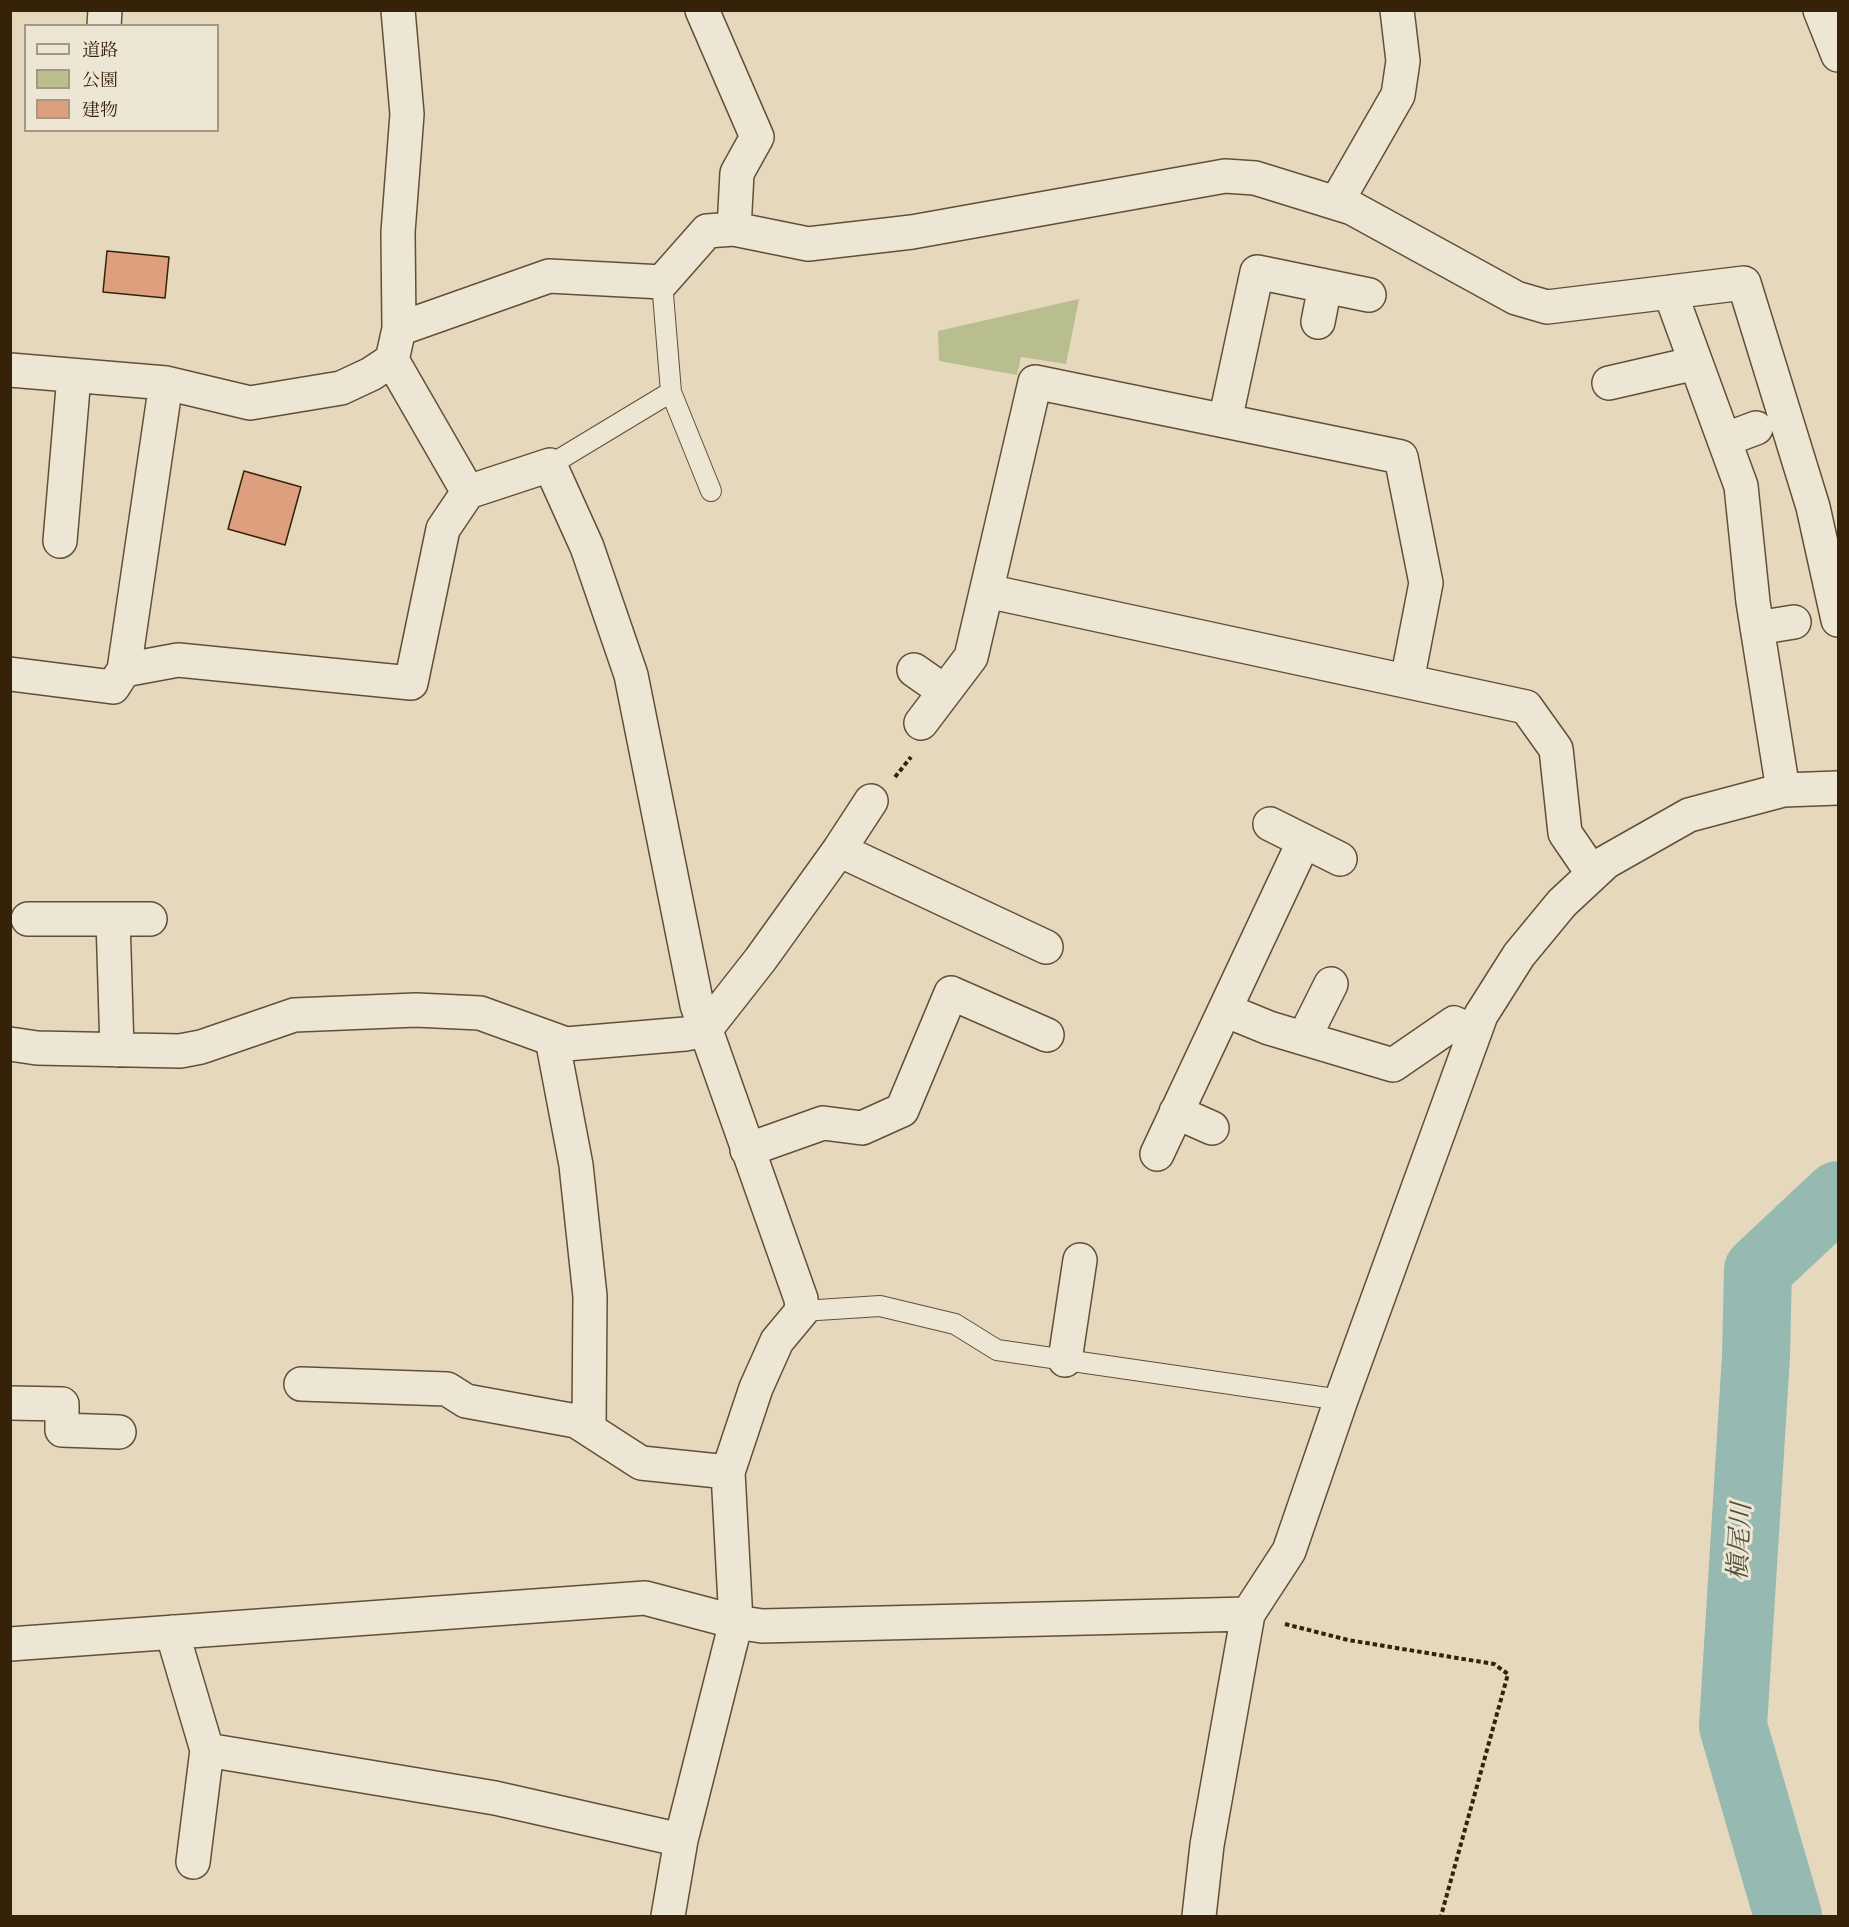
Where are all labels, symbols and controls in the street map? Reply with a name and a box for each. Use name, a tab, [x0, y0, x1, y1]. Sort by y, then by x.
legend	[24, 24, 219, 132]
text: 道路	[82, 39, 118, 64]
text: 公園	[82, 69, 118, 94]
text: 建物	[82, 99, 118, 124]
water label: 槇尾川	[1725, 1502, 1761, 1582]

